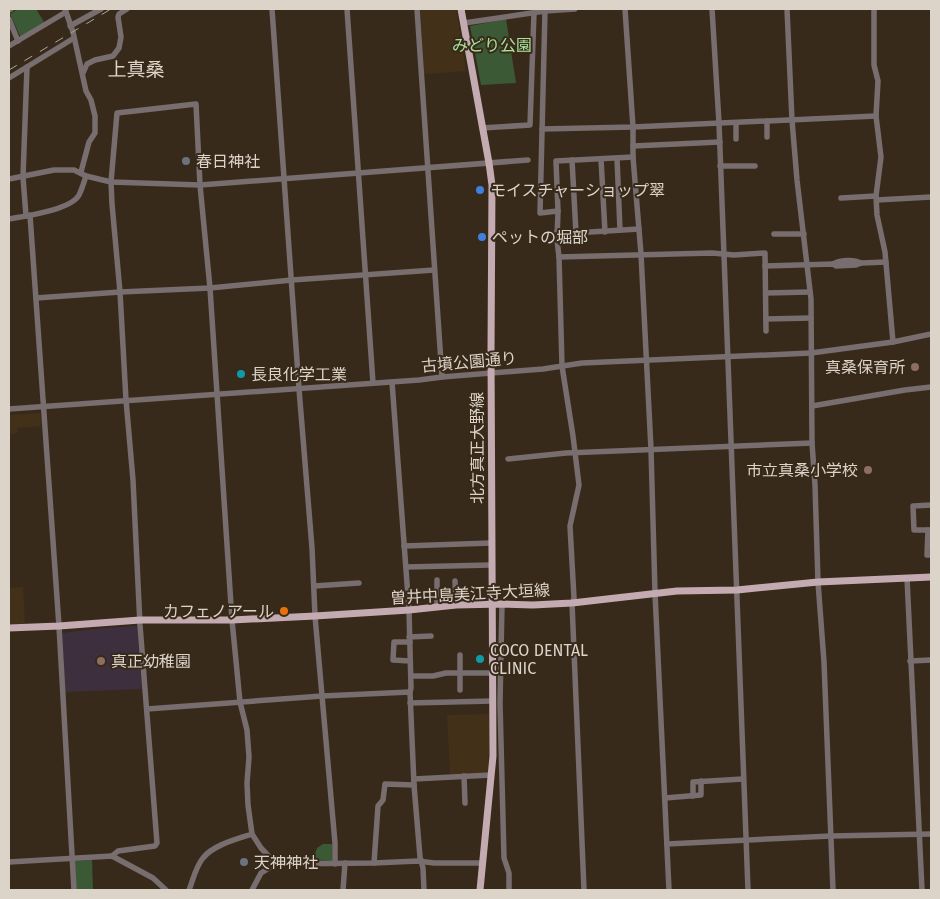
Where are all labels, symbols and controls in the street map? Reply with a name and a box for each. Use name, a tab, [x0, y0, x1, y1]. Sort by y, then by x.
park label: みどり公園	[452, 36, 532, 55]
district label: 上真桑	[107, 58, 165, 81]
place label: 春日神社	[196, 152, 260, 171]
marker: 春日神社	[180, 155, 192, 167]
place label: モイスチャーショップ翠	[490, 181, 665, 200]
marker: モイスチャーショップ翠	[474, 184, 486, 196]
place label: ペットの堀部	[492, 228, 588, 247]
marker: ペットの堀部	[476, 231, 488, 243]
street label: 古墳公園通り	[420, 348, 518, 376]
place label: 真桑保育所	[825, 358, 905, 377]
marker: 真桑保育所	[909, 361, 921, 373]
place label: 長良化学工業	[251, 365, 347, 384]
marker: 長良化学工業	[235, 368, 247, 380]
street label: 北方真正大野線	[468, 392, 487, 504]
place label: 市立真桑小学校	[746, 461, 858, 480]
marker: 市立真桑小学校	[862, 464, 874, 476]
street label: 曽井中島美江寺大垣線	[390, 580, 550, 608]
place label: カフェノアール	[163, 602, 274, 621]
marker: カフェノアール	[278, 605, 290, 617]
place label: COCO DENTAL CLINIC	[490, 641, 588, 678]
place label: 真正幼稚園	[111, 652, 191, 671]
marker: COCO DENTAL CLINIC	[474, 653, 486, 665]
marker: 真正幼稚園	[95, 655, 107, 667]
place label: 天神神社	[254, 853, 318, 872]
marker: 天神神社	[238, 856, 250, 868]

